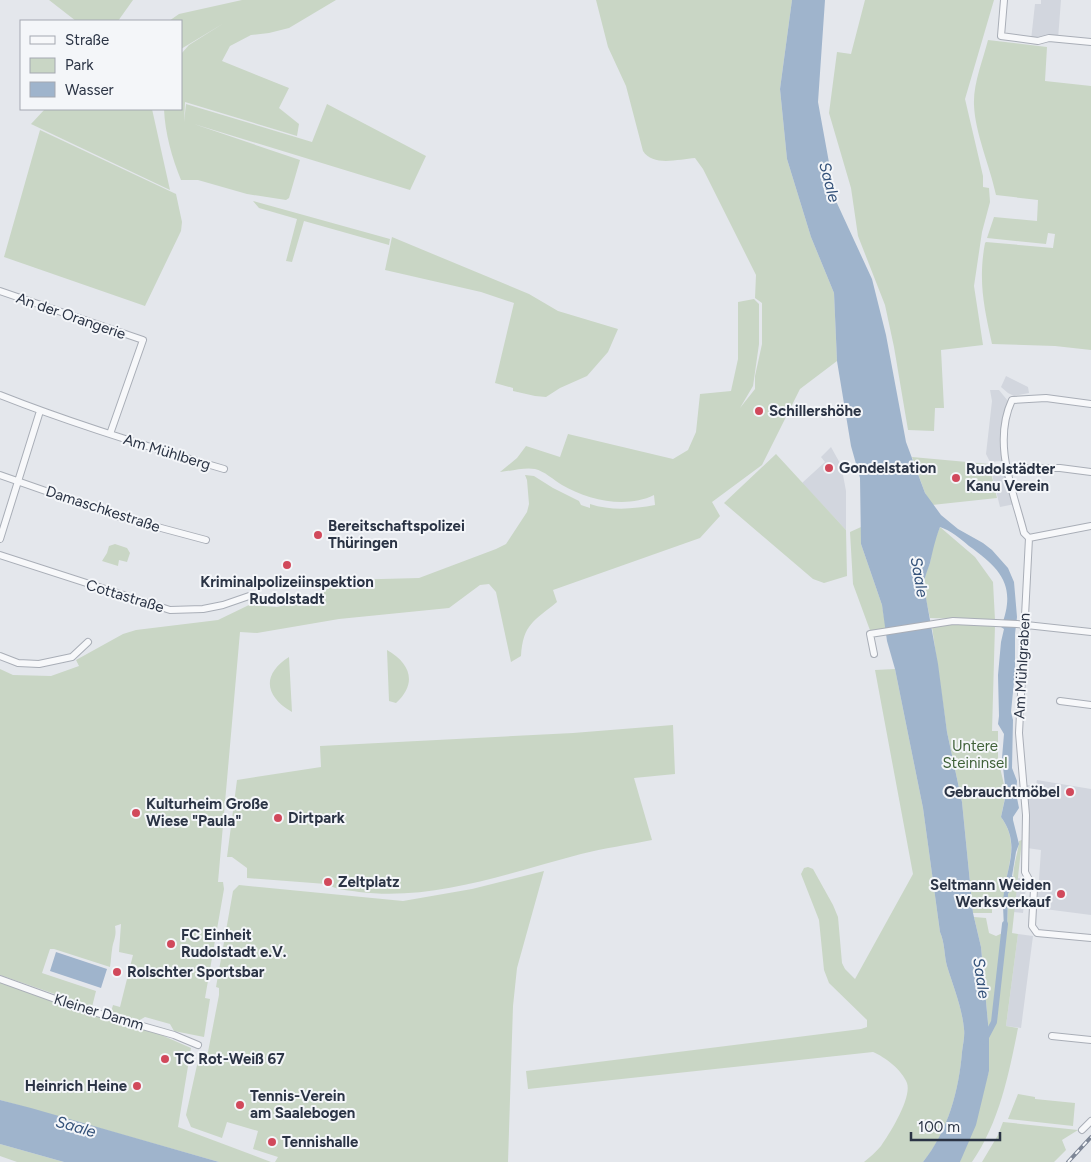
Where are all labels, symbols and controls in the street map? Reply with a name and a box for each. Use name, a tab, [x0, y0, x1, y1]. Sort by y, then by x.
legend	[20, 20, 182, 110]
text: Straße	[65, 31, 109, 49]
text: Park	[65, 56, 94, 74]
text: Wasser	[65, 81, 114, 99]
water label: Saale	[815, 160, 844, 205]
street label: An der Orangerie	[14, 289, 128, 343]
place label: Schillershöhe	[769, 402, 862, 420]
marker: Schillershöhe	[753, 405, 765, 417]
street label: Am Mühlberg	[121, 430, 213, 474]
place label: Gondelstation	[839, 459, 936, 477]
place label: Rudolstädter Kanu Verein	[966, 460, 1056, 495]
marker: Gondelstation	[823, 462, 835, 474]
marker: Rudolstädter Kanu Verein	[950, 472, 962, 484]
street label: Damaschkestraße	[44, 482, 162, 536]
place label: Bereitschaftspolizei Thüringen	[328, 517, 465, 552]
marker: Bereitschaftspolizei Thüringen	[312, 529, 324, 541]
water label: Saale	[907, 555, 932, 599]
marker: Kriminalpolizeiinspektion Rudolstadt	[281, 559, 293, 571]
place label: Kriminalpolizeiinspektion Rudolstadt	[200, 573, 374, 608]
street label: Cottastraße	[84, 576, 166, 616]
street label: Am Mühlgraben	[1010, 612, 1034, 720]
park label: Untere Steininsel	[942, 737, 1008, 772]
place label: Gebrauchtmöbel	[944, 783, 1060, 801]
marker: Gebrauchtmöbel	[1064, 786, 1076, 798]
place label: Kulturheim Große Wiese "Paula"	[146, 795, 269, 830]
marker: Kulturheim Große Wiese "Paula"	[130, 807, 142, 819]
place label: Dirtpark	[288, 809, 345, 827]
marker: Dirtpark	[272, 812, 284, 824]
place label: Zeltplatz	[338, 873, 399, 891]
marker: Zeltplatz	[322, 876, 334, 888]
place label: Seltmann Weiden Werksverkauf	[930, 876, 1051, 911]
marker: Seltmann Weiden Werksverkauf	[1055, 888, 1067, 900]
place label: FC Einheit Rudolstadt e.V.	[181, 926, 287, 961]
marker: FC Einheit Rudolstadt e.V.	[165, 938, 177, 950]
water label: Saale	[969, 956, 994, 1000]
place label: Rolschter Sportsbar	[127, 963, 265, 981]
marker: Rolschter Sportsbar	[111, 966, 123, 978]
street label: Kleiner Damm	[52, 990, 146, 1034]
place label: TC Rot-Weiß 67	[175, 1050, 285, 1068]
marker: TC Rot-Weiß 67	[159, 1053, 171, 1065]
place label: Heinrich Heine	[25, 1077, 128, 1095]
marker: Heinrich Heine	[131, 1080, 143, 1092]
place label: Tennis-Verein am Saalebogen	[250, 1087, 355, 1122]
marker: Tennis-Verein am Saalebogen	[234, 1099, 246, 1111]
scale bar	[911, 1110, 1000, 1142]
water label: Saale	[54, 1112, 98, 1141]
text: 100 m	[918, 1118, 960, 1136]
place label: Tennishalle	[282, 1133, 359, 1151]
marker: Tennishalle	[266, 1136, 278, 1148]

